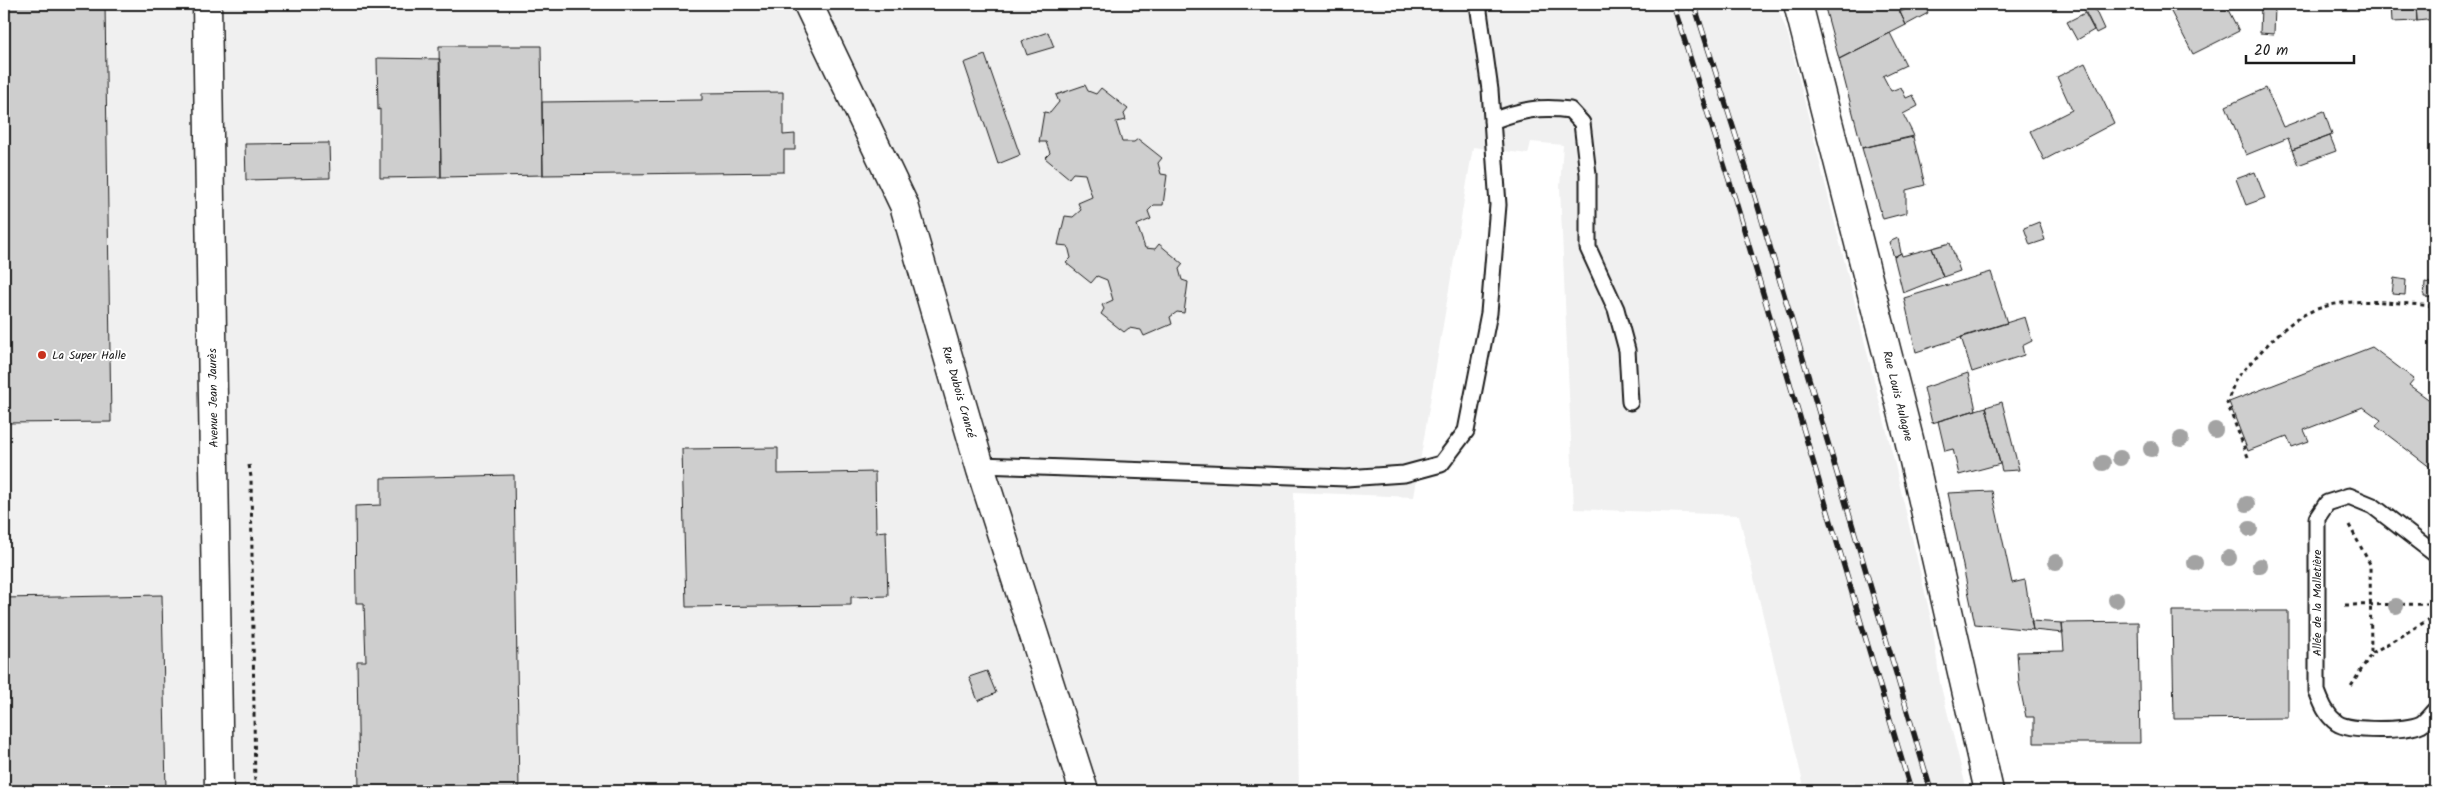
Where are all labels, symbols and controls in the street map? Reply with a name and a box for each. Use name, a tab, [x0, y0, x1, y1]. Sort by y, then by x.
scale bar	[2246, 32, 2354, 64]
text: 20 m	[2254, 39, 2288, 63]
street label: Rue Dubois Crancé	[936, 344, 981, 441]
place label: La Super Halle	[52, 346, 127, 365]
street label: Avenue Jean Jaurès	[203, 348, 224, 448]
marker: La Super Halle	[36, 349, 48, 361]
street label: Rue Louis Aulagne	[1877, 349, 1918, 444]
street label: Allée de la Malletière	[2308, 549, 2327, 656]

